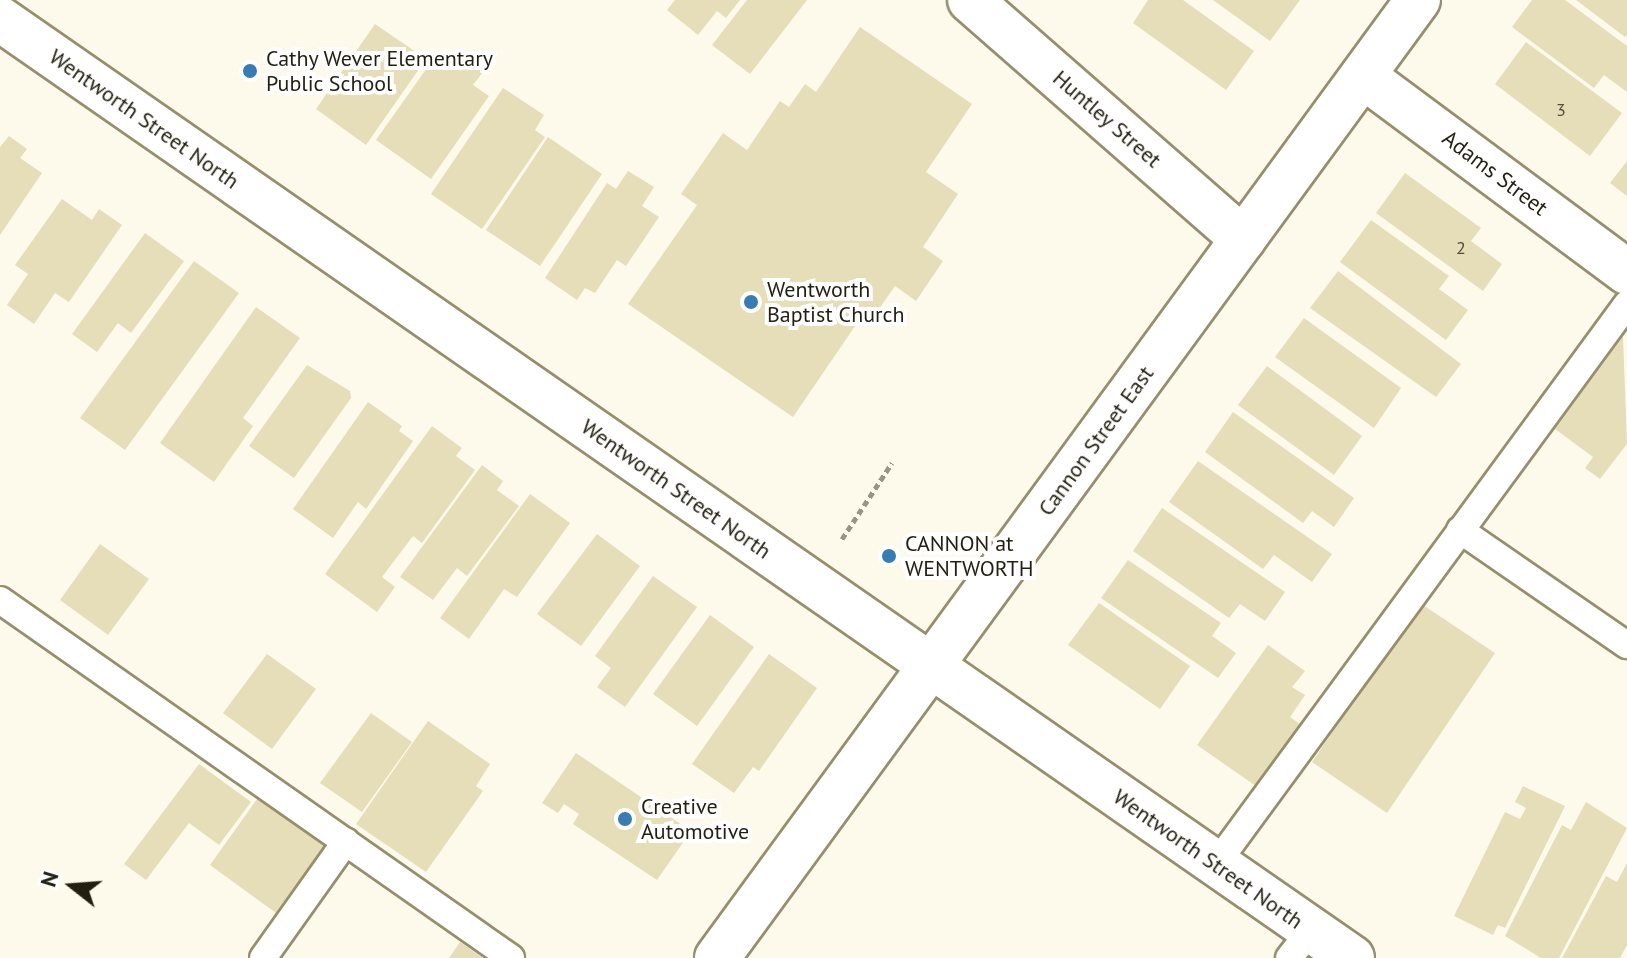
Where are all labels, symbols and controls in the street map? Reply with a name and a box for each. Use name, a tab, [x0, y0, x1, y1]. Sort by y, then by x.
street label: Wentworth Street North	[44, 44, 244, 194]
place label: Cathy Wever Elementary Public School	[266, 45, 494, 96]
marker: Cathy Wever Elementary Public School	[241, 62, 259, 80]
street label: Huntley Street	[1047, 65, 1167, 173]
house number: 3	[1556, 99, 1566, 121]
street label: Adams Street	[1437, 125, 1553, 221]
house number: 2	[1456, 237, 1466, 259]
place label: Wentworth Baptist Church	[767, 276, 904, 328]
marker: Wentworth Baptist Church	[742, 293, 760, 311]
street label: Cannon Street East	[1033, 361, 1159, 521]
street label: Wentworth Street North	[576, 414, 776, 564]
place label: CANNON at WENTWORTH	[905, 530, 1034, 582]
marker: CANNON at WENTWORTH	[880, 547, 898, 565]
street label: Wentworth Street North	[1108, 784, 1308, 934]
place label: Creative Automotive	[641, 793, 749, 844]
marker: Creative Automotive	[616, 810, 634, 828]
north arrow	[32, 846, 112, 926]
text: N	[34, 868, 65, 890]

